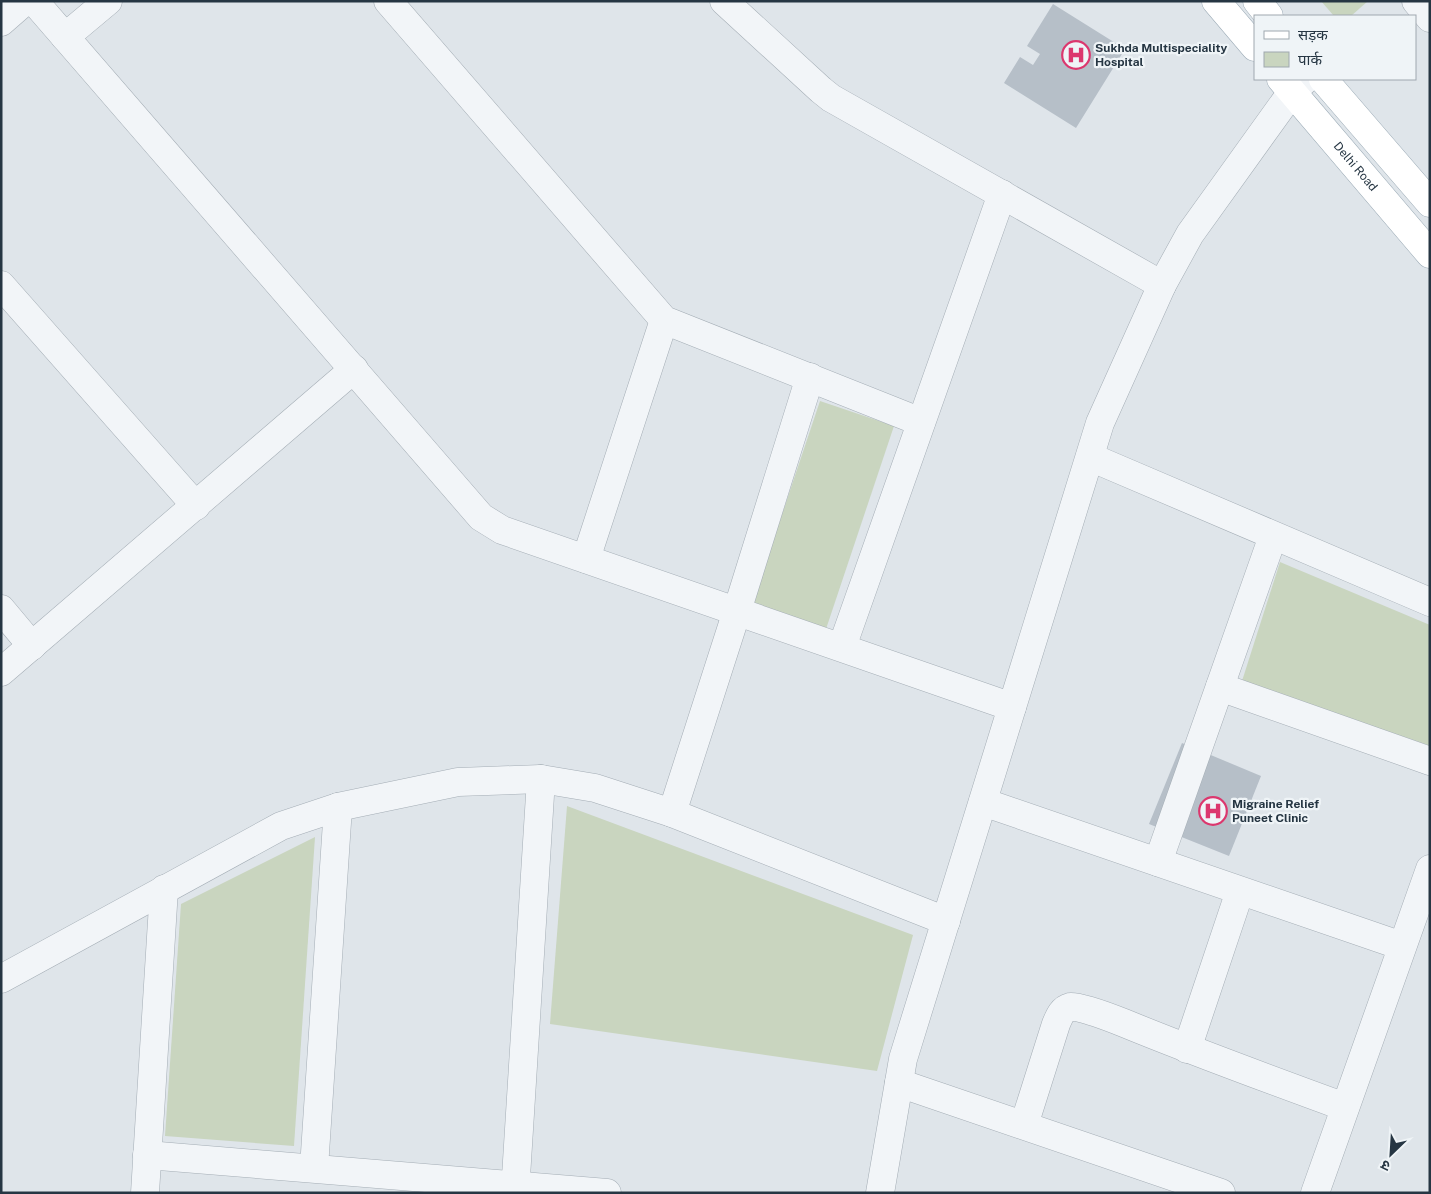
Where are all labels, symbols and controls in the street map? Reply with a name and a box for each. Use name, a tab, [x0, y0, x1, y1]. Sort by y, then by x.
legend	[1254, 15, 1416, 80]
text: सड़क	[1298, 26, 1328, 43]
hospital icon: Sukhda Multispeciality Hospital	[1061, 40, 1091, 70]
place label: Sukhda Multispeciality Hospital	[1095, 41, 1227, 69]
text: पार्क	[1298, 51, 1322, 68]
street label: Delhi Road	[1331, 139, 1380, 194]
hospital icon: Migraine Relief Puneet Clinic	[1198, 796, 1228, 826]
place label: Migraine Relief Puneet Clinic	[1232, 797, 1319, 825]
north arrow	[1366, 1129, 1416, 1179]
text: उ	[1378, 1156, 1393, 1175]

